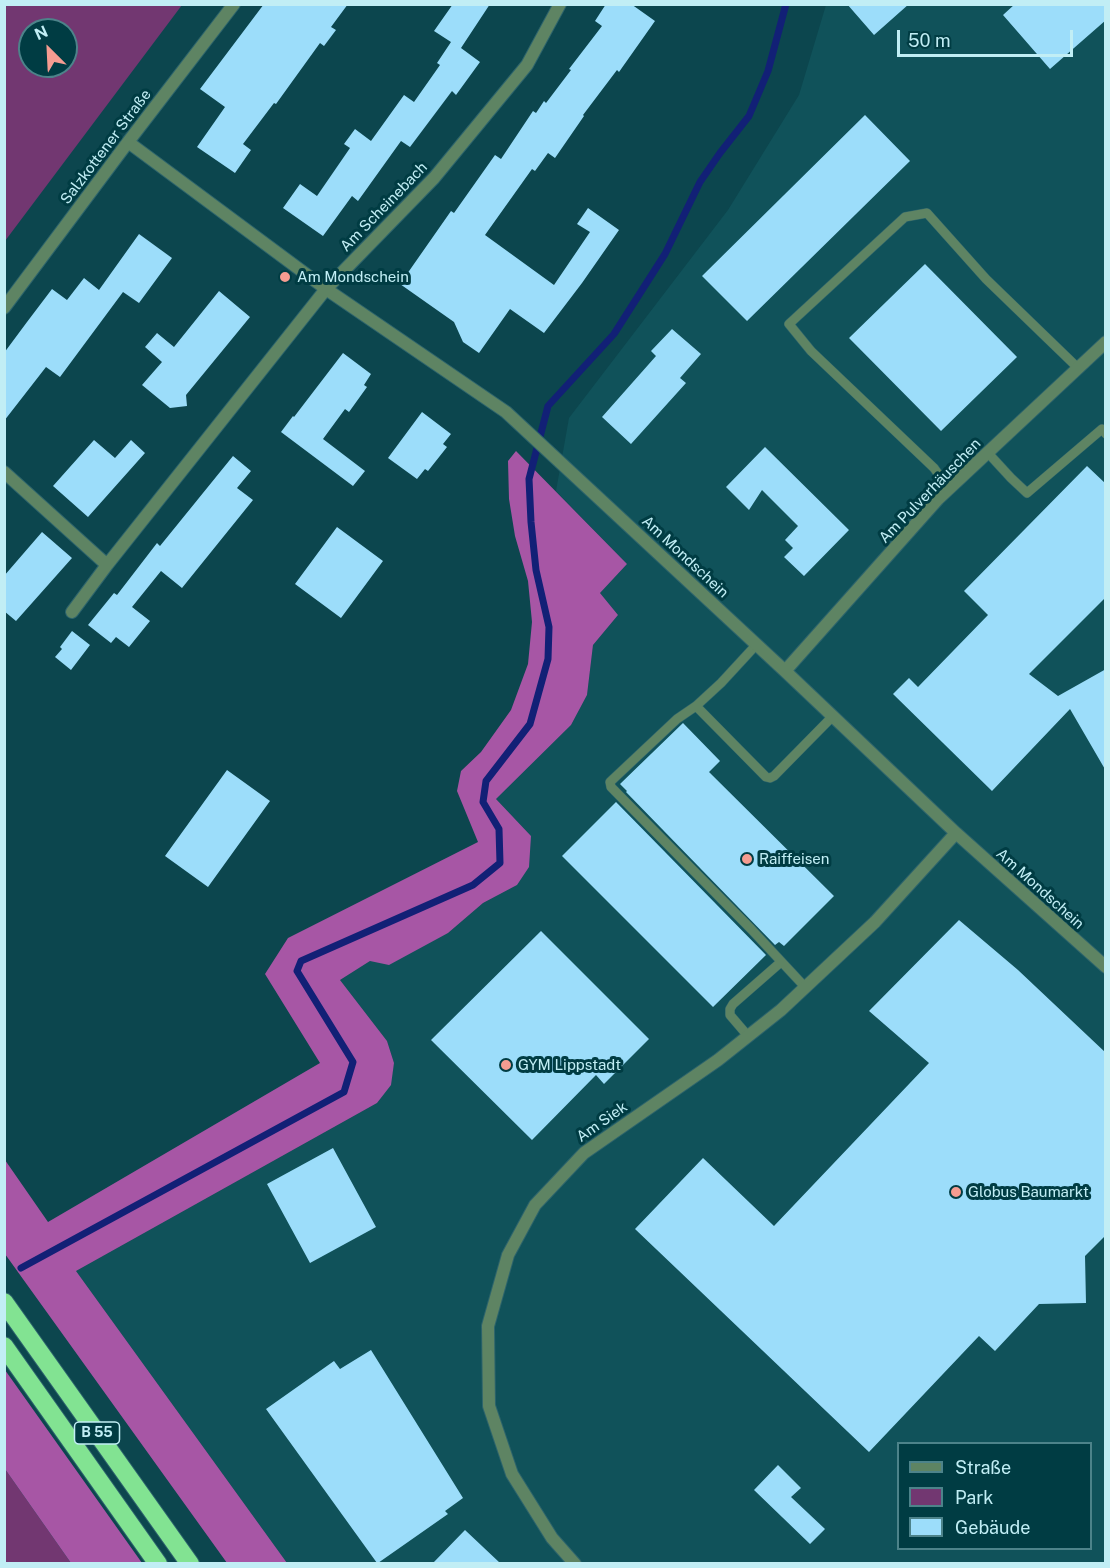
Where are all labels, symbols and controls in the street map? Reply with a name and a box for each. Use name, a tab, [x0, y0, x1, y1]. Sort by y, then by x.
north arrow	[18, 18, 78, 78]
scale bar	[900, 18, 1076, 56]
text: N	[32, 22, 51, 44]
text: 50 m	[908, 30, 951, 51]
street label: Salzkottener Straße	[57, 86, 155, 208]
street label: Am Scheinebach	[337, 159, 431, 255]
place label: Am Mondschein	[297, 268, 409, 286]
marker: Am Mondschein	[278, 270, 292, 284]
street label: Am Pulverhäuschen	[875, 435, 985, 547]
street label: Am Mondschein	[638, 512, 732, 602]
street label: Am Mondschein	[992, 845, 1088, 933]
place label: Raiffeisen	[759, 850, 829, 868]
marker: Raiffeisen	[740, 852, 754, 866]
place label: GYM Lippstadt	[518, 1056, 621, 1074]
marker: GYM Lippstadt	[499, 1058, 513, 1072]
street label: Am Siek	[573, 1098, 631, 1146]
place label: Globus Baumarkt	[968, 1183, 1089, 1201]
marker: Globus Baumarkt	[949, 1185, 963, 1199]
road number: B 55	[74, 1422, 120, 1444]
legend	[897, 1442, 1092, 1550]
text: Straße	[955, 1457, 1011, 1478]
text: Park	[955, 1487, 993, 1508]
text: Gebäude	[955, 1517, 1030, 1538]

